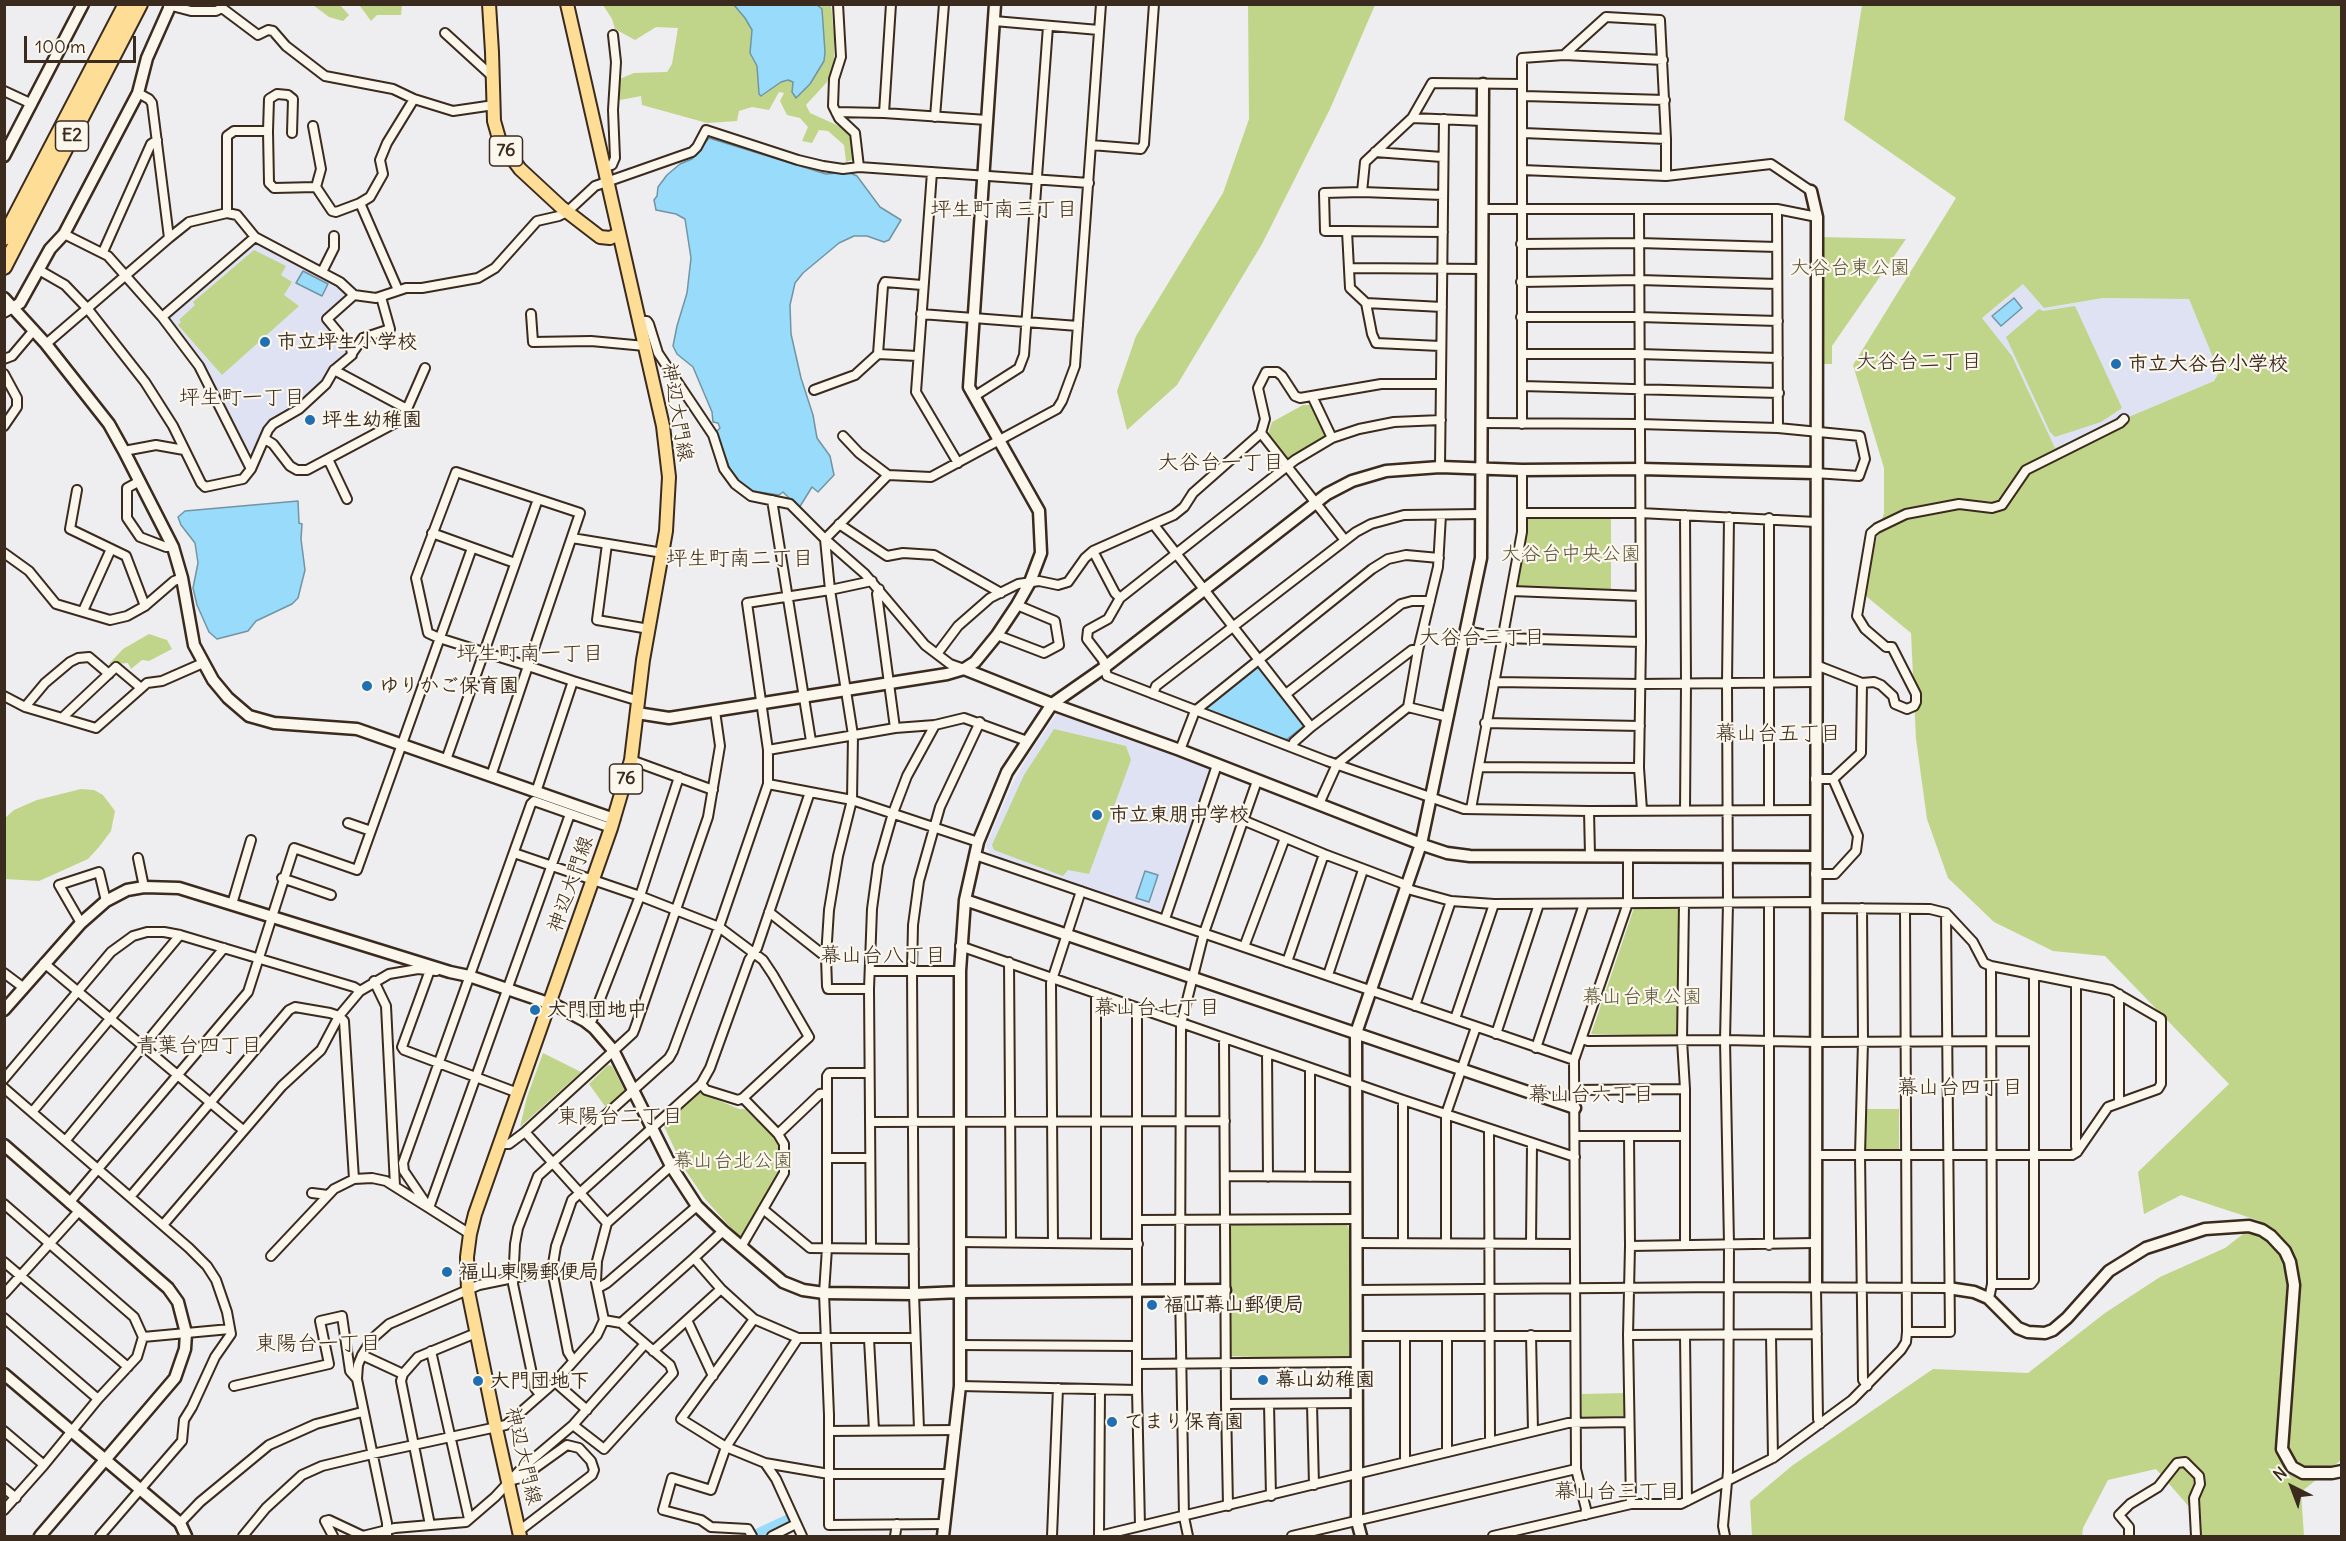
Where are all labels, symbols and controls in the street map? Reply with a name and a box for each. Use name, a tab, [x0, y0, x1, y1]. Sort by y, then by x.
scale bar	[27, 24, 140, 62]
text: 100 m	[35, 35, 86, 58]
road number: E2	[56, 121, 88, 151]
road number: 76	[490, 136, 522, 166]
district label: 坪生町南三丁目	[931, 197, 1077, 223]
park label: 大谷台東公園	[1790, 256, 1910, 280]
place label: 市立坪生小学校	[277, 330, 417, 354]
marker: 市立坪生小学校	[258, 335, 272, 349]
district label: 大谷台二丁目	[1856, 349, 1982, 375]
place label: 市立大谷台小学校	[2128, 352, 2288, 376]
marker: 市立大谷台小学校	[2109, 357, 2123, 371]
street label: 神辺大門線	[656, 361, 698, 463]
district label: 坪生町一丁目	[179, 385, 305, 411]
place label: 坪生幼稚園	[322, 408, 422, 432]
marker: 坪生幼稚園	[303, 413, 317, 427]
district label: 大谷台一丁目	[1158, 450, 1284, 476]
park label: 大谷台中央公園	[1501, 542, 1641, 566]
district label: 坪生町南二丁目	[667, 546, 813, 572]
district label: 大谷台三丁目	[1419, 625, 1545, 651]
district label: 坪生町南一丁目	[457, 641, 603, 667]
place label: ゆりかご保育園	[379, 674, 519, 698]
marker: ゆりかご保育園	[360, 679, 374, 693]
district label: 幕山台五丁目	[1715, 721, 1841, 747]
road number: 76	[610, 764, 642, 794]
place label: 市立東朋中学校	[1109, 803, 1249, 827]
marker: 市立東朋中学校	[1090, 808, 1104, 822]
street label: 神辺大門線	[543, 833, 599, 935]
district label: 幕山台八丁目	[820, 943, 946, 969]
park label: 幕山台東公園	[1582, 985, 1702, 1009]
district label: 幕山台七丁目	[1094, 995, 1220, 1021]
place label: 大門団地中	[547, 998, 647, 1022]
marker: 大門団地中	[528, 1003, 542, 1017]
district label: 青葉台四丁目	[136, 1033, 262, 1059]
district label: 幕山台四丁目	[1897, 1075, 2023, 1101]
district label: 幕山台六丁目	[1528, 1082, 1654, 1108]
district label: 東陽台二丁目	[557, 1104, 683, 1130]
park label: 幕山台北公園	[673, 1149, 793, 1173]
place label: 福山東陽郵便局	[459, 1260, 599, 1284]
marker: 福山東陽郵便局	[440, 1265, 454, 1279]
place label: 福山幕山郵便局	[1164, 1293, 1304, 1317]
marker: 福山幕山郵便局	[1145, 1298, 1159, 1312]
district label: 東陽台一丁目	[255, 1331, 381, 1357]
place label: 幕山幼稚園	[1275, 1368, 1375, 1392]
place label: 大門団地下	[490, 1369, 590, 1393]
marker: 幕山幼稚園	[1256, 1373, 1270, 1387]
marker: 大門団地下	[471, 1374, 485, 1388]
street label: 神辺大門線	[500, 1405, 546, 1507]
place label: てまり保育園	[1124, 1410, 1244, 1434]
marker: てまり保育園	[1105, 1415, 1119, 1429]
north arrow	[2262, 1457, 2322, 1517]
text: N	[2269, 1462, 2291, 1485]
district label: 幕山台三丁目	[1554, 1479, 1680, 1505]

